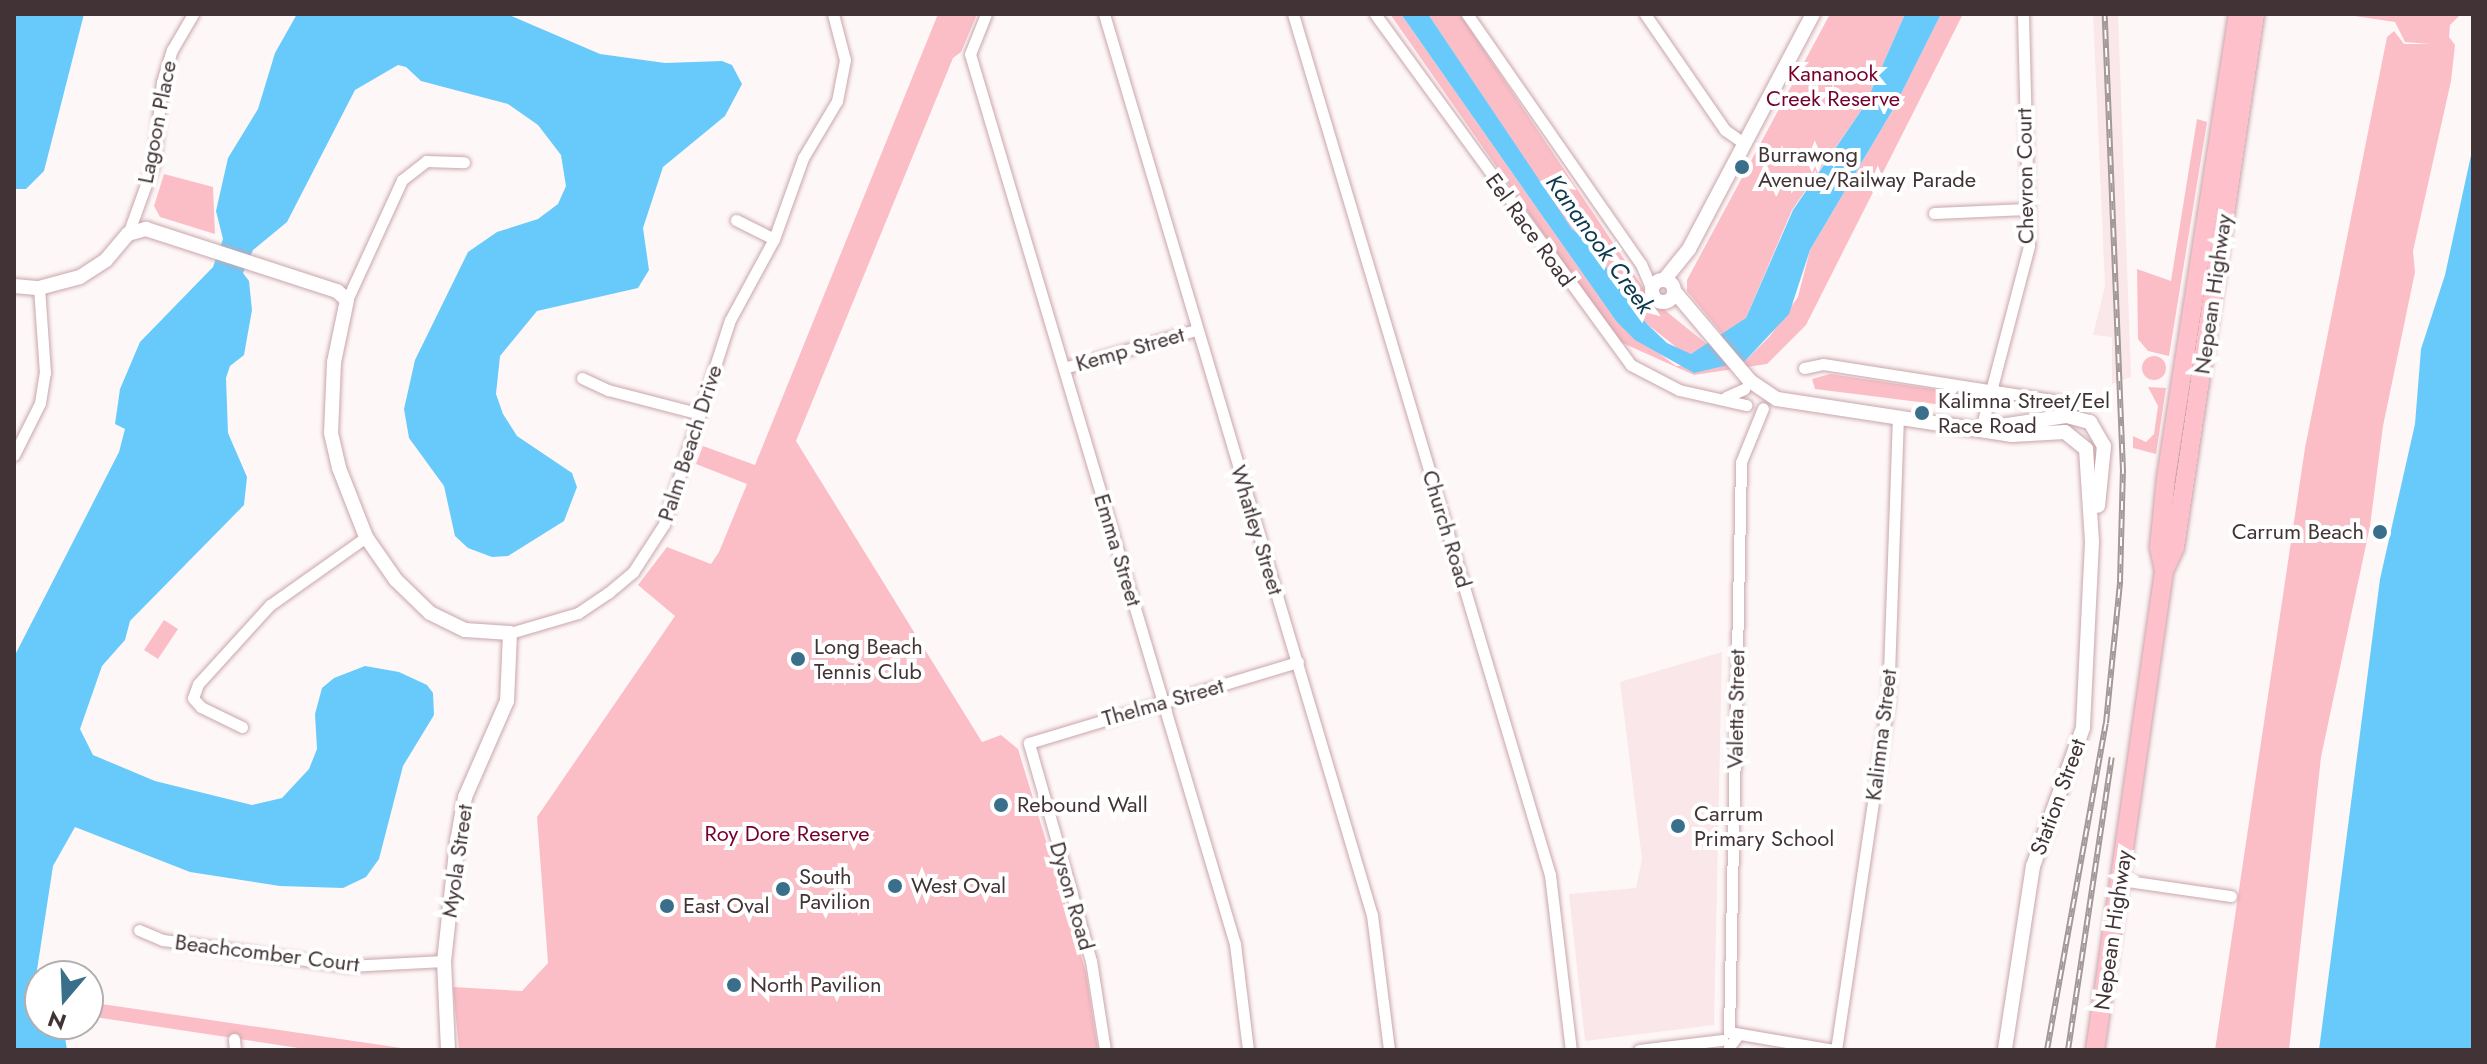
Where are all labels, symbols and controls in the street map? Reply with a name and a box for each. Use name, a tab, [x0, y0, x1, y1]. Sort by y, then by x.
street label: Lagoon Place	[132, 58, 182, 186]
park label: Kananook Creek Reserve	[1766, 60, 1900, 112]
street label: Chevron Court	[2011, 108, 2039, 244]
place label: Burrawong Avenue/Railway Parade	[1758, 141, 1976, 192]
marker: Burrawong Avenue/Railway Parade	[1733, 158, 1751, 176]
street label: Eel Race Road	[1480, 168, 1580, 292]
water label: Kananook Creek	[1540, 169, 1660, 319]
street label: Nepean Highway	[2189, 212, 2237, 376]
street label: Kemp Street	[1073, 321, 1187, 377]
street label: Palm Beach Drive	[652, 362, 728, 524]
place label: Kalimna Street/Eel Race Road	[1938, 387, 2110, 438]
marker: Kalimna Street/Eel Race Road	[1913, 404, 1931, 422]
street label: Whatley Street	[1225, 462, 1289, 598]
street label: Church Road	[1417, 467, 1477, 591]
street label: Emma Street	[1088, 491, 1148, 609]
place label: Carrum Beach	[2232, 519, 2364, 545]
marker: Carrum Beach	[2371, 523, 2389, 541]
place label: Long Beach Tennis Club	[814, 633, 923, 684]
street label: Valetta Street	[1722, 649, 1750, 769]
marker: Long Beach Tennis Club	[789, 650, 807, 668]
street label: Kalimna Street	[1860, 668, 1902, 802]
street label: Thelma Street	[1099, 672, 1227, 732]
street label: Station Street	[2025, 735, 2091, 859]
place label: Rebound Wall	[1017, 792, 1148, 818]
marker: Rebound Wall	[992, 796, 1010, 814]
place label: Carrum Primary School	[1694, 800, 1834, 852]
street label: Myola Street	[436, 803, 478, 919]
marker: Carrum Primary School	[1669, 817, 1687, 835]
park label: Roy Dore Reserve	[704, 821, 870, 847]
street label: Dyson Road	[1044, 839, 1100, 953]
street label: Nepean Highway	[2089, 848, 2137, 1012]
place label: South Pavilion	[799, 863, 871, 914]
place label: West Oval	[911, 873, 1006, 899]
marker: West Oval	[886, 877, 904, 895]
marker: South Pavilion	[774, 880, 792, 898]
place label: East Oval	[683, 893, 769, 919]
marker: East Oval	[658, 897, 676, 915]
street label: Beachcomber Court	[173, 929, 361, 977]
north arrow	[24, 960, 104, 1040]
place label: North Pavilion	[750, 972, 882, 998]
marker: North Pavilion	[725, 976, 743, 994]
text: N	[43, 1003, 70, 1039]

